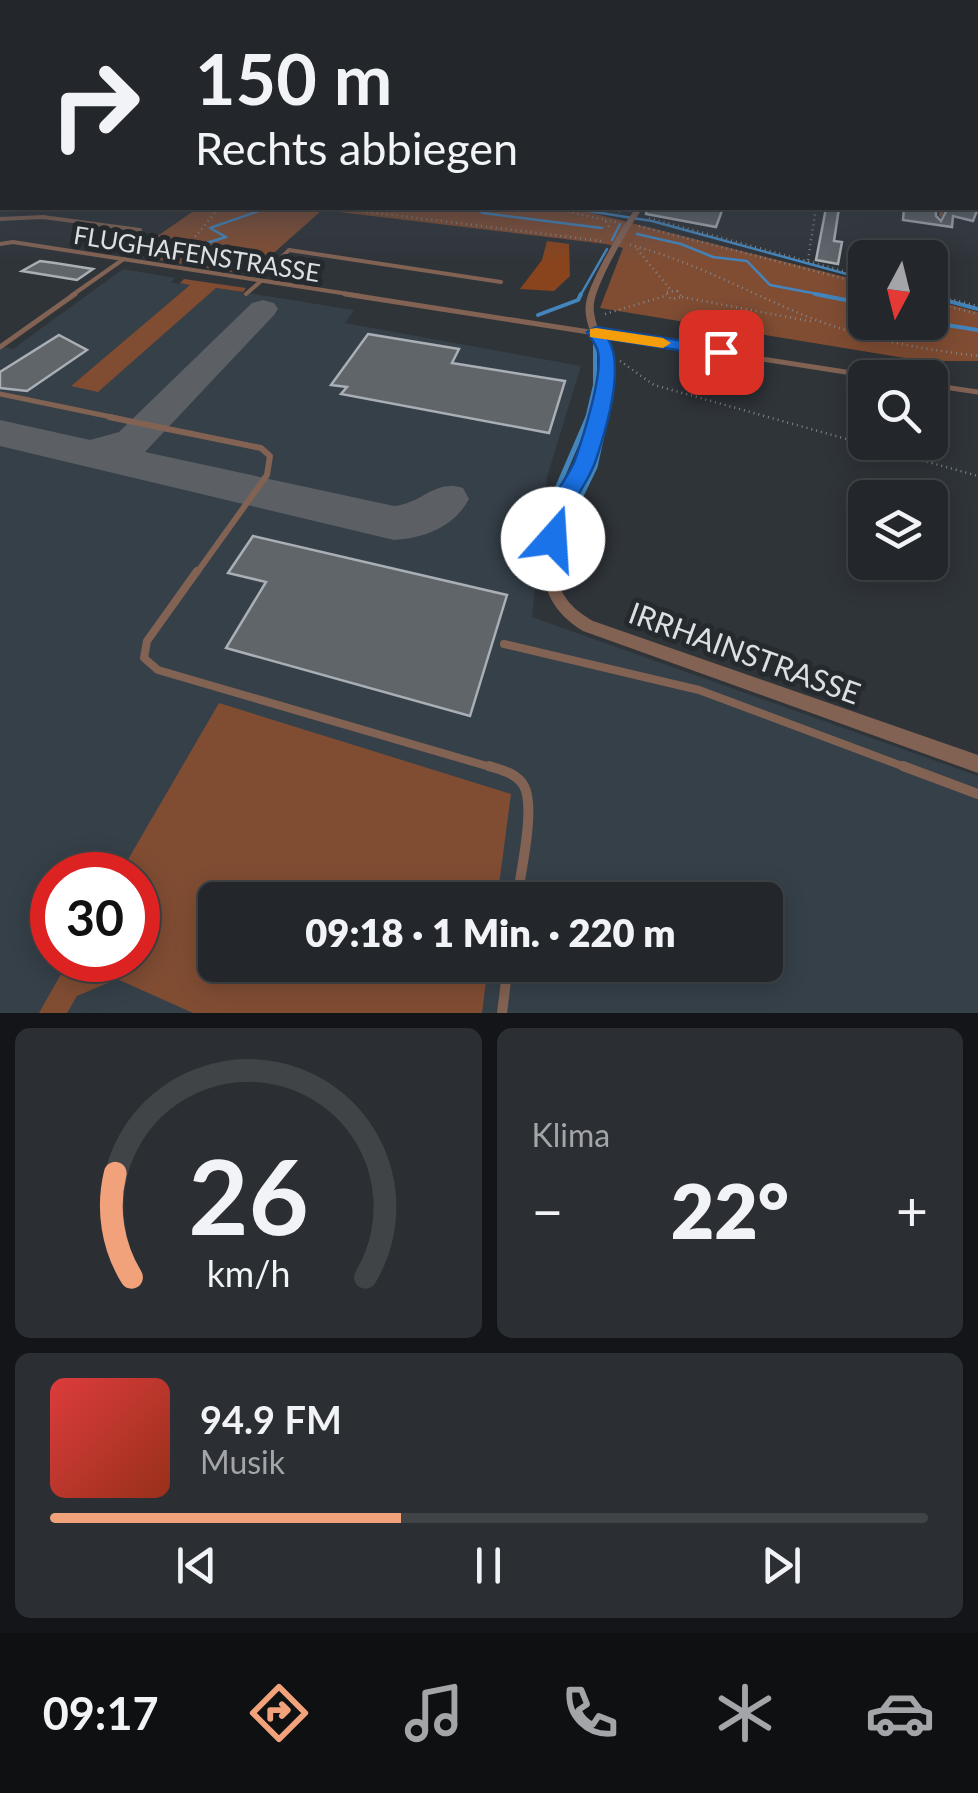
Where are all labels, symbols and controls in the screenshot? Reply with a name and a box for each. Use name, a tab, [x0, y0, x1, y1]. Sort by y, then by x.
text: 150 m	[195, 36, 392, 120]
icon: right	[30, 40, 160, 170]
text: Rechts abbiegen	[195, 121, 518, 175]
street label: FLUGHAFENSTRASSE	[72, 219, 322, 287]
north arrow	[848, 240, 948, 340]
map controls	[848, 240, 948, 580]
pin	[679, 310, 764, 395]
icon: arrive	[694, 325, 749, 380]
button: search	[848, 360, 948, 460]
button: layers	[848, 480, 948, 580]
position arrow	[501, 487, 605, 591]
street label: IRRHAINSTRASSE	[624, 593, 866, 711]
speed limit sign: 30	[30, 852, 160, 982]
text: 09:18 · 1 Min. · 220 m	[305, 909, 676, 955]
text: Klima	[532, 1115, 610, 1154]
text: 26	[188, 1132, 309, 1257]
text: 22°	[671, 1165, 789, 1255]
text: −	[532, 1177, 563, 1243]
text: +	[896, 1177, 928, 1243]
text: km/h	[206, 1252, 290, 1295]
text: 94.9 FM	[200, 1396, 342, 1442]
text: Musik	[200, 1442, 285, 1481]
icon: previous	[169, 1538, 224, 1593]
icon: pause	[461, 1538, 516, 1593]
icon: next	[754, 1538, 809, 1593]
icon: directions	[244, 1678, 314, 1748]
icon: music	[399, 1678, 469, 1748]
icon: phone	[555, 1678, 625, 1748]
icon: climate	[710, 1678, 780, 1748]
icon: car	[865, 1678, 935, 1748]
text: 09:17	[43, 1686, 159, 1740]

